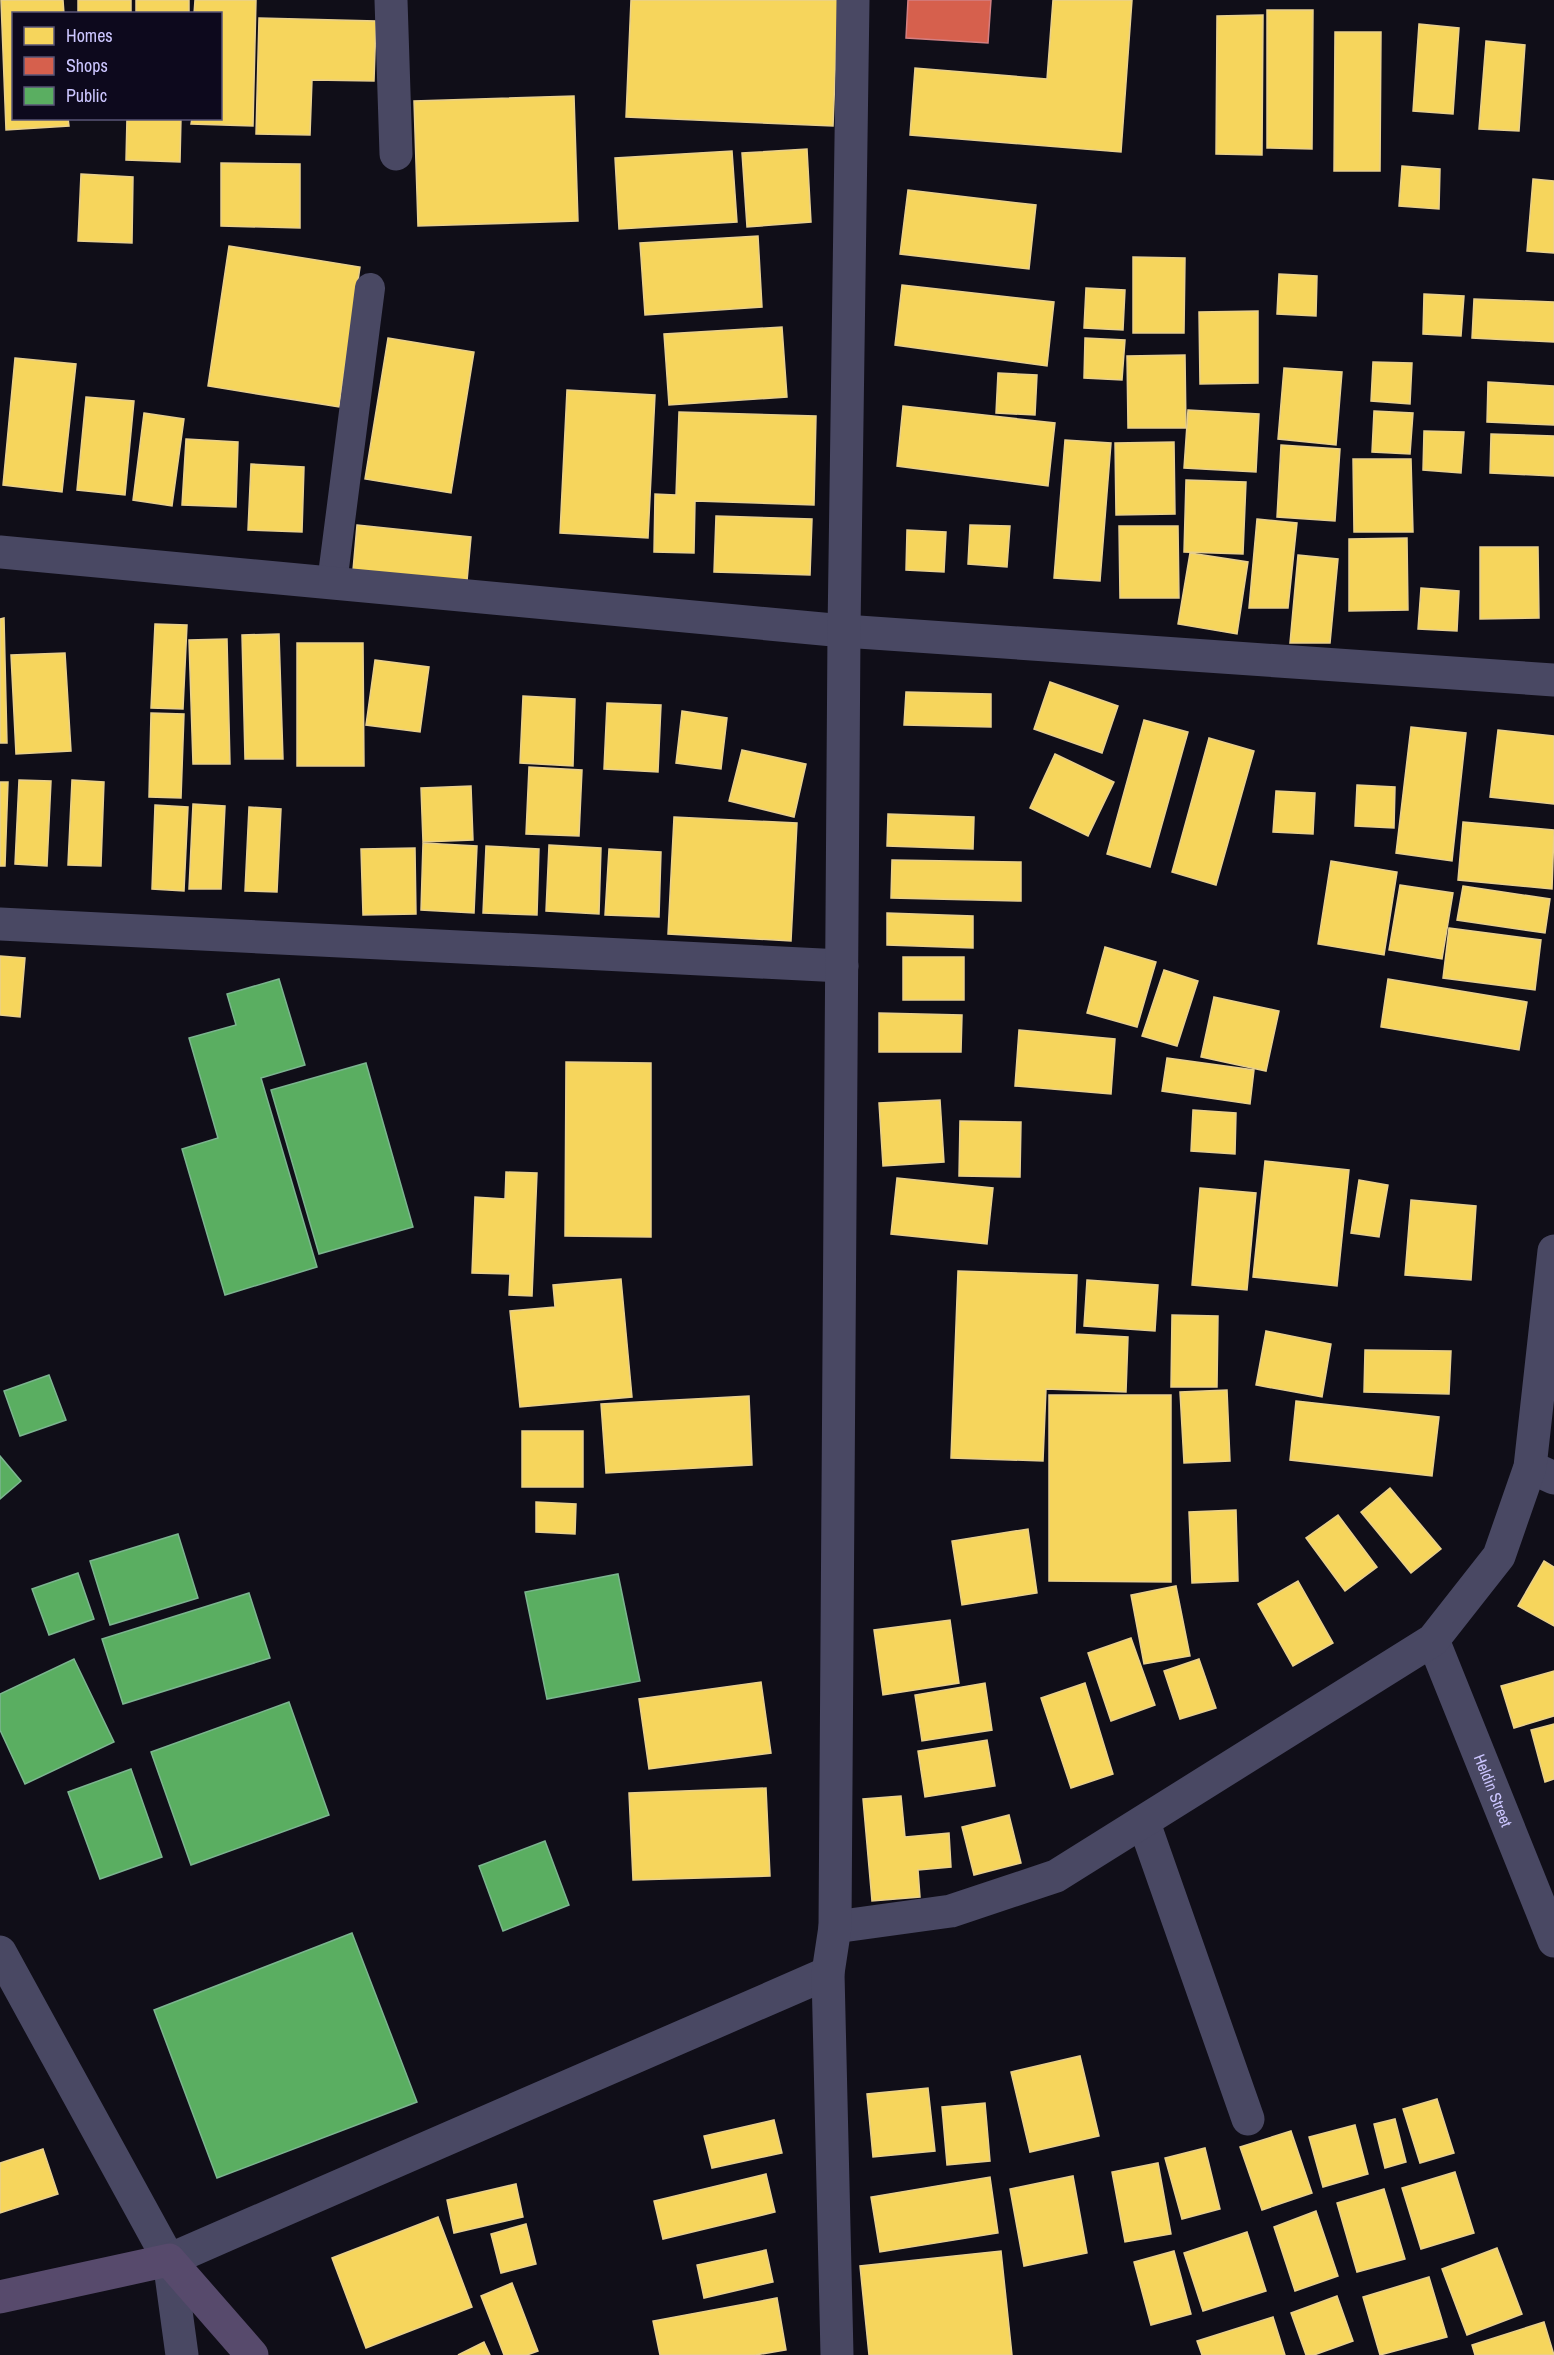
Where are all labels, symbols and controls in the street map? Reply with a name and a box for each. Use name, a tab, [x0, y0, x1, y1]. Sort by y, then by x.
legend	[12, 12, 222, 120]
text: Homes	[66, 23, 113, 48]
text: Shops	[66, 53, 108, 78]
text: Public	[66, 83, 107, 108]
street label: Heldin Street	[1469, 1751, 1518, 1830]

